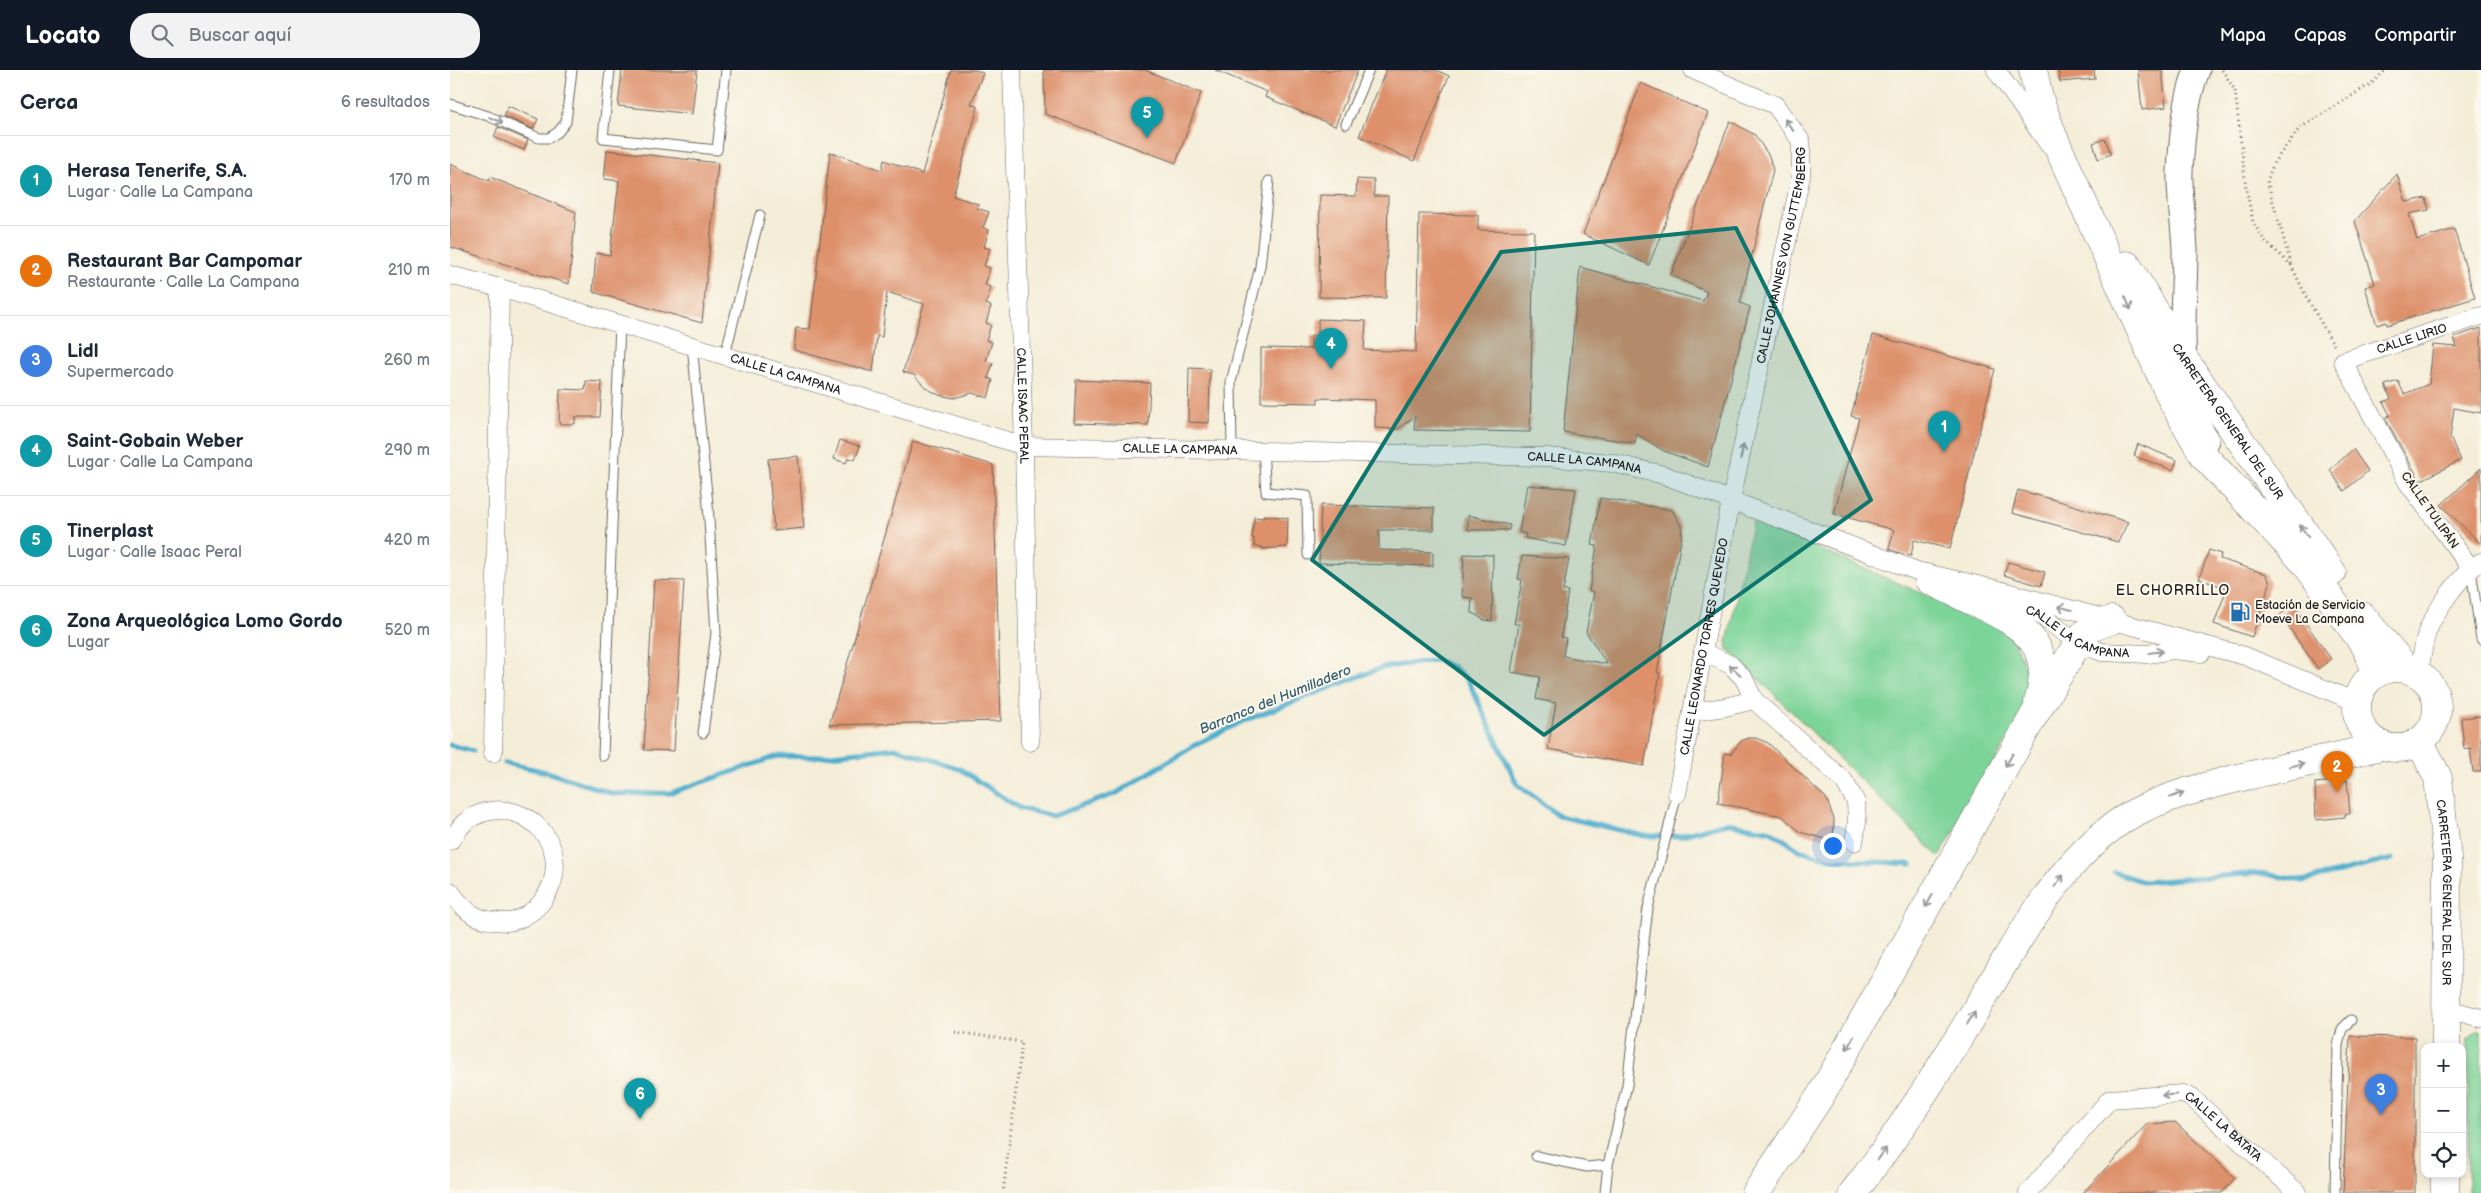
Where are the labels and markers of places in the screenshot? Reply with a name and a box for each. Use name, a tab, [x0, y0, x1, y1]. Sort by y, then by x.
pin: 5	[1131, 97, 1163, 138]
pin: 4	[1315, 328, 1347, 369]
pin: 1	[1928, 411, 1960, 452]
place label: Estación de Servicio Moeve La Campana	[2255, 598, 2365, 627]
fuel station icon: Estación de Servicio Moeve La Campana	[2229, 601, 2251, 623]
pin: 2	[2321, 751, 2353, 792]
pin: 3	[2365, 1074, 2397, 1115]
pin: 6	[624, 1078, 656, 1119]

